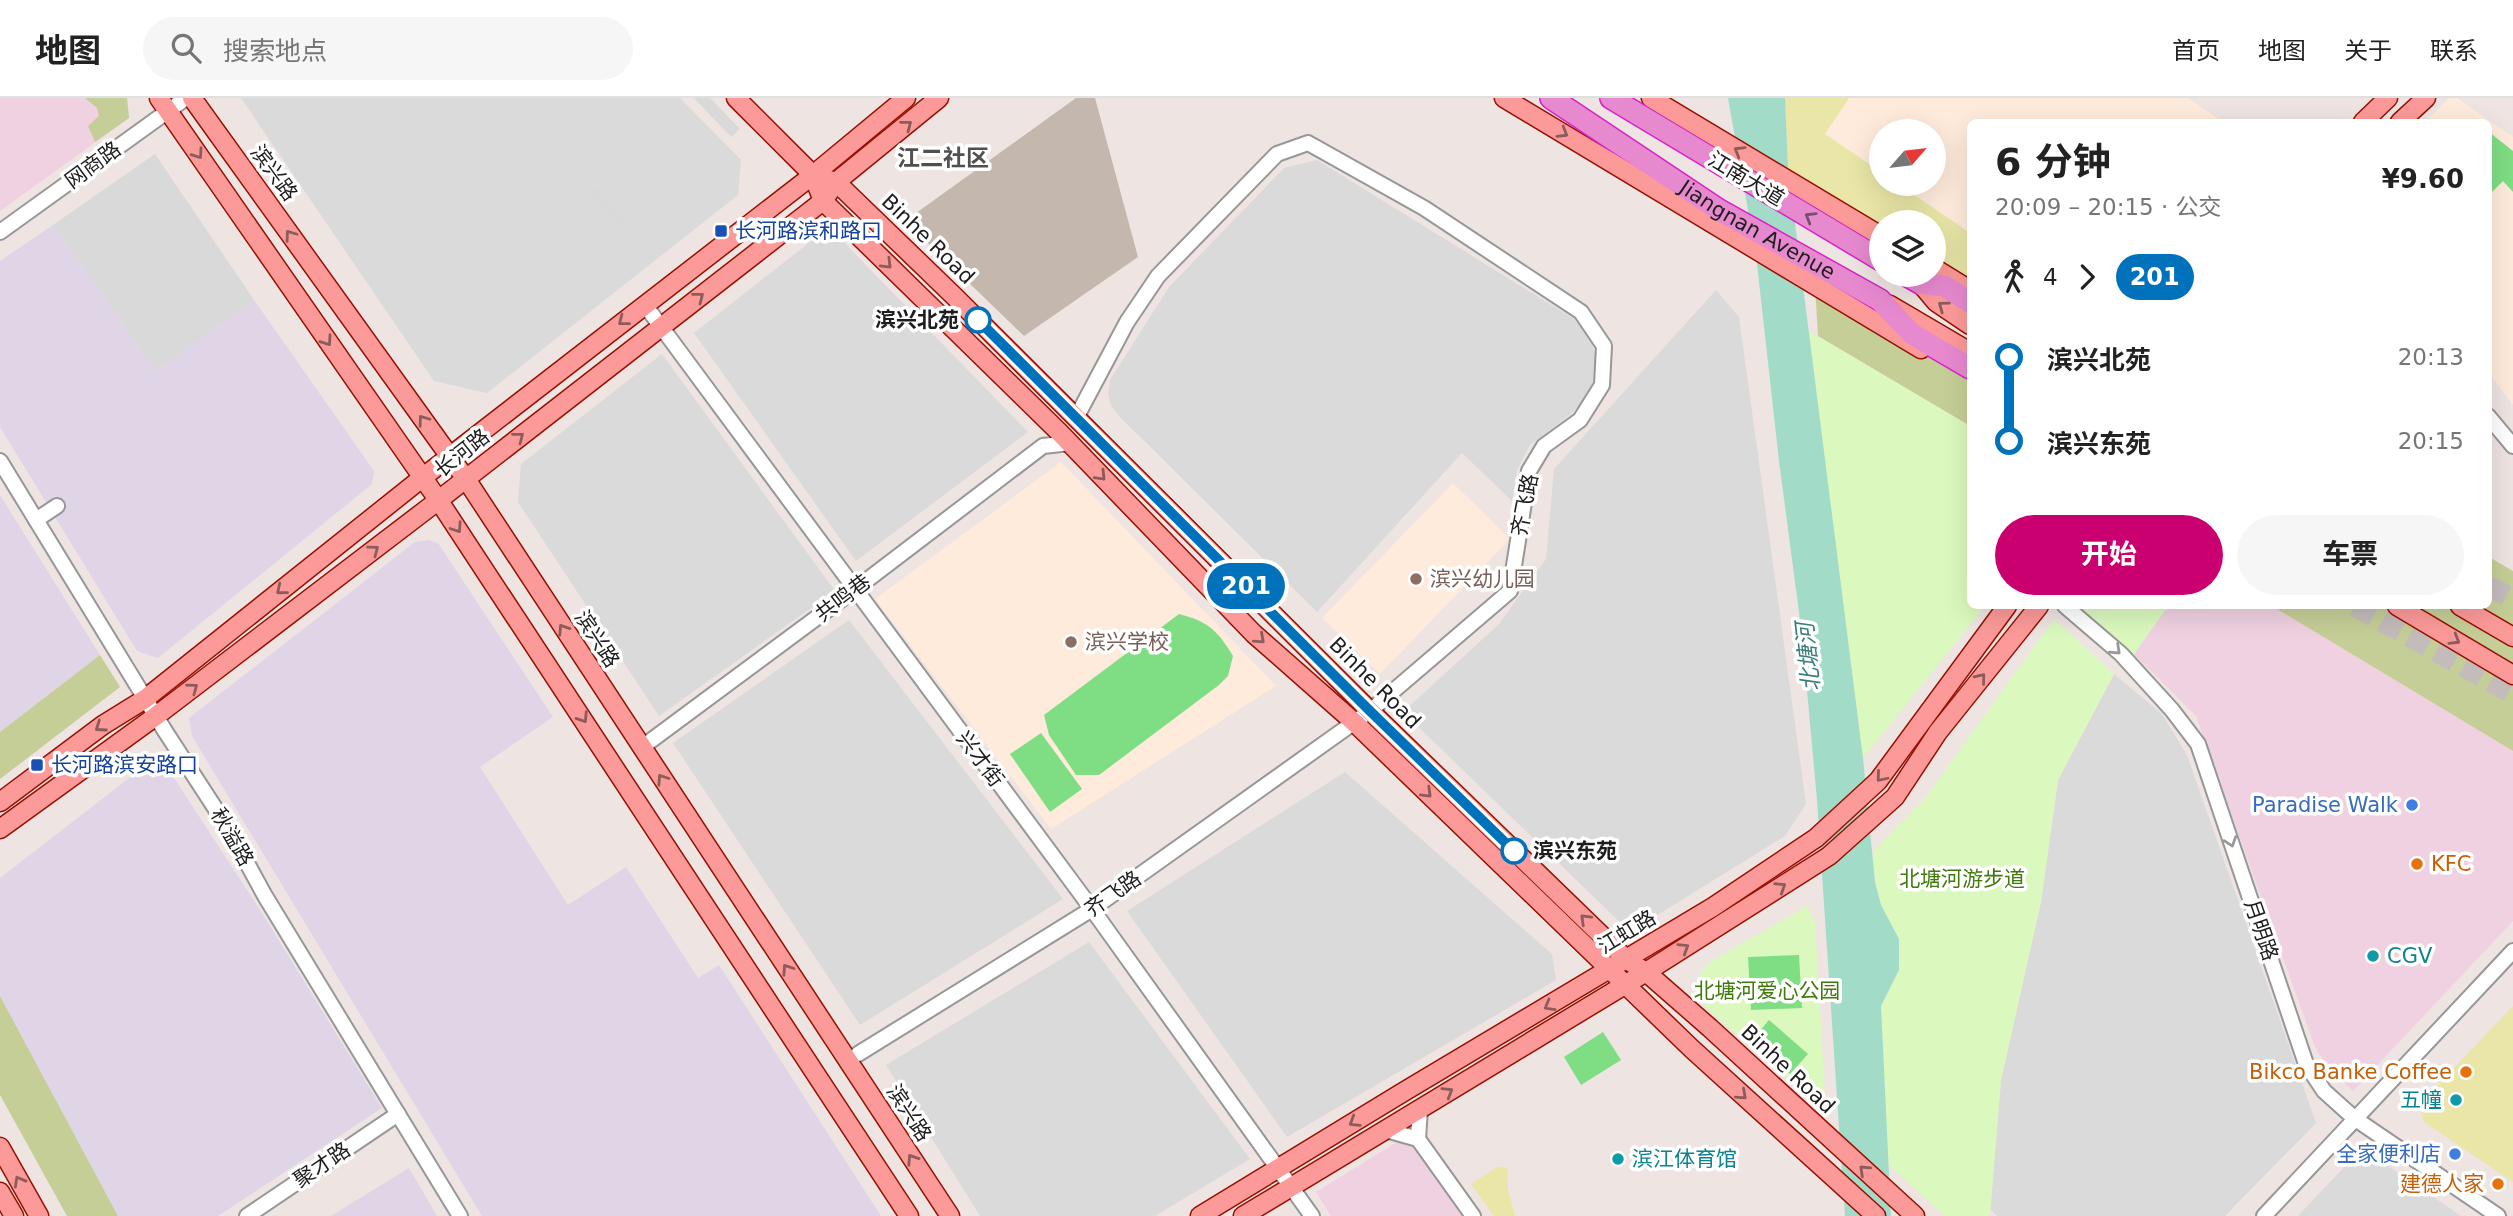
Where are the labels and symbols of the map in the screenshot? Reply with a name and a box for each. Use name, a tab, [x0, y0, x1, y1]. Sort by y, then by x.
north arrow	[1869, 119, 1946, 196]
one-way arrow	[900, 121, 912, 134]
one-way arrow	[1555, 125, 1568, 138]
street label: 网商路	[60, 137, 126, 193]
street label: 滨兴路	[246, 140, 302, 206]
district label: 江二社区	[897, 145, 989, 171]
one-way arrow	[190, 146, 202, 159]
one-way arrow	[1733, 146, 1746, 159]
street label: 江南大道	[1704, 147, 1788, 211]
street label: Jiangnan Avenue	[1673, 174, 1839, 284]
street label: Binhe Road	[877, 189, 979, 289]
one-way arrow	[1805, 212, 1818, 225]
place label: 长河路滨和路口	[735, 219, 882, 243]
marker: 长河路滨和路口	[713, 223, 729, 239]
one-way arrow	[286, 230, 299, 243]
one-way arrow	[879, 256, 892, 269]
one-way arrow	[691, 292, 703, 305]
one-way arrow	[1938, 302, 1951, 314]
marker: 滨兴北苑	[965, 307, 991, 333]
place label: 滨兴北苑	[875, 308, 959, 332]
one-way arrow	[618, 313, 631, 326]
one-way arrow	[319, 333, 331, 346]
one-way arrow	[419, 415, 431, 428]
street label: 长河路	[430, 424, 494, 482]
one-way arrow	[512, 432, 524, 445]
one-way arrow	[1093, 467, 1106, 480]
street label: 齐飞路	[1507, 472, 1543, 538]
one-way arrow	[449, 520, 461, 533]
one-way arrow	[367, 545, 379, 558]
line badge: 201	[1206, 563, 1286, 609]
place label: 滨兴幼儿园	[1430, 567, 1535, 591]
street label: 共鸣巷	[811, 569, 875, 627]
marker: 滨兴幼儿园	[1408, 571, 1424, 587]
one-way arrow	[276, 582, 289, 595]
street label: 滨兴路	[570, 606, 624, 672]
water label: 北塘河	[1791, 617, 1825, 693]
one-way arrow	[559, 624, 572, 637]
place label: 滨兴学校	[1085, 630, 1169, 654]
one-way arrow	[1252, 630, 1265, 643]
street label: Binhe Road	[1324, 632, 1426, 734]
one-way arrow	[2448, 632, 2461, 645]
marker: 滨兴学校	[1063, 634, 1079, 650]
one-way arrow	[2108, 642, 2121, 655]
one-way arrow	[1972, 674, 1985, 686]
one-way arrow	[186, 683, 198, 696]
one-way arrow	[574, 710, 587, 723]
one-way arrow	[95, 719, 108, 731]
street label: 兴才街	[951, 727, 1009, 791]
place label: 长河路滨安路口	[51, 753, 198, 777]
marker: 长河路滨安路口	[29, 757, 45, 773]
one-way arrow	[1877, 768, 1889, 781]
one-way arrow	[657, 774, 670, 787]
one-way arrow	[1419, 784, 1432, 797]
place label: Paradise Walk	[2252, 793, 2399, 817]
marker: Paradise Walk	[2404, 797, 2420, 813]
street label: 秋溢路	[206, 804, 258, 870]
one-way arrow	[2223, 835, 2237, 848]
marker: 滨兴东苑	[1501, 838, 1527, 864]
place label: 滨兴东苑	[1533, 839, 1617, 863]
place label: KFC	[2431, 852, 2472, 876]
marker: KFC	[2409, 856, 2425, 872]
street label: 齐飞路	[1080, 866, 1146, 922]
park label: 北塘河游步道	[1899, 867, 2025, 891]
one-way arrow	[1773, 883, 1786, 896]
street label: 月明路	[2239, 896, 2283, 964]
street label: 江虹路	[1594, 905, 1660, 959]
one-way arrow	[1580, 915, 1593, 928]
one-way arrow	[1677, 943, 1690, 956]
place label: CGV	[2387, 944, 2433, 968]
marker: CGV	[2365, 948, 2381, 964]
one-way arrow	[783, 964, 796, 977]
park label: 北塘河爱心公园	[1694, 979, 1841, 1003]
one-way arrow	[1544, 997, 1557, 1010]
street label: Binhe Road	[1736, 1020, 1840, 1118]
place label: Bikco Banke Coffee	[2249, 1060, 2452, 1084]
marker: Bikco Banke Coffee	[2458, 1064, 2474, 1080]
street label: 滨兴路	[882, 1080, 936, 1146]
one-way arrow	[1734, 1086, 1747, 1099]
one-way arrow	[1441, 1087, 1454, 1100]
place label: 五幢	[2400, 1088, 2442, 1112]
marker: 五幢	[2448, 1092, 2464, 1108]
one-way arrow	[1348, 1114, 1361, 1127]
street label: 聚才路	[289, 1137, 355, 1193]
place label: 全家便利店	[2336, 1142, 2441, 1166]
marker: 全家便利店	[2447, 1146, 2463, 1162]
place label: 滨江体育馆	[1632, 1147, 1737, 1171]
marker: 滨江体育馆	[1610, 1151, 1626, 1167]
one-way arrow	[908, 1154, 921, 1167]
one-way arrow	[1859, 1166, 1872, 1178]
place label: 建德人家	[2400, 1172, 2484, 1196]
one-way arrow	[14, 1176, 27, 1189]
marker: 建德人家	[2490, 1176, 2506, 1192]

